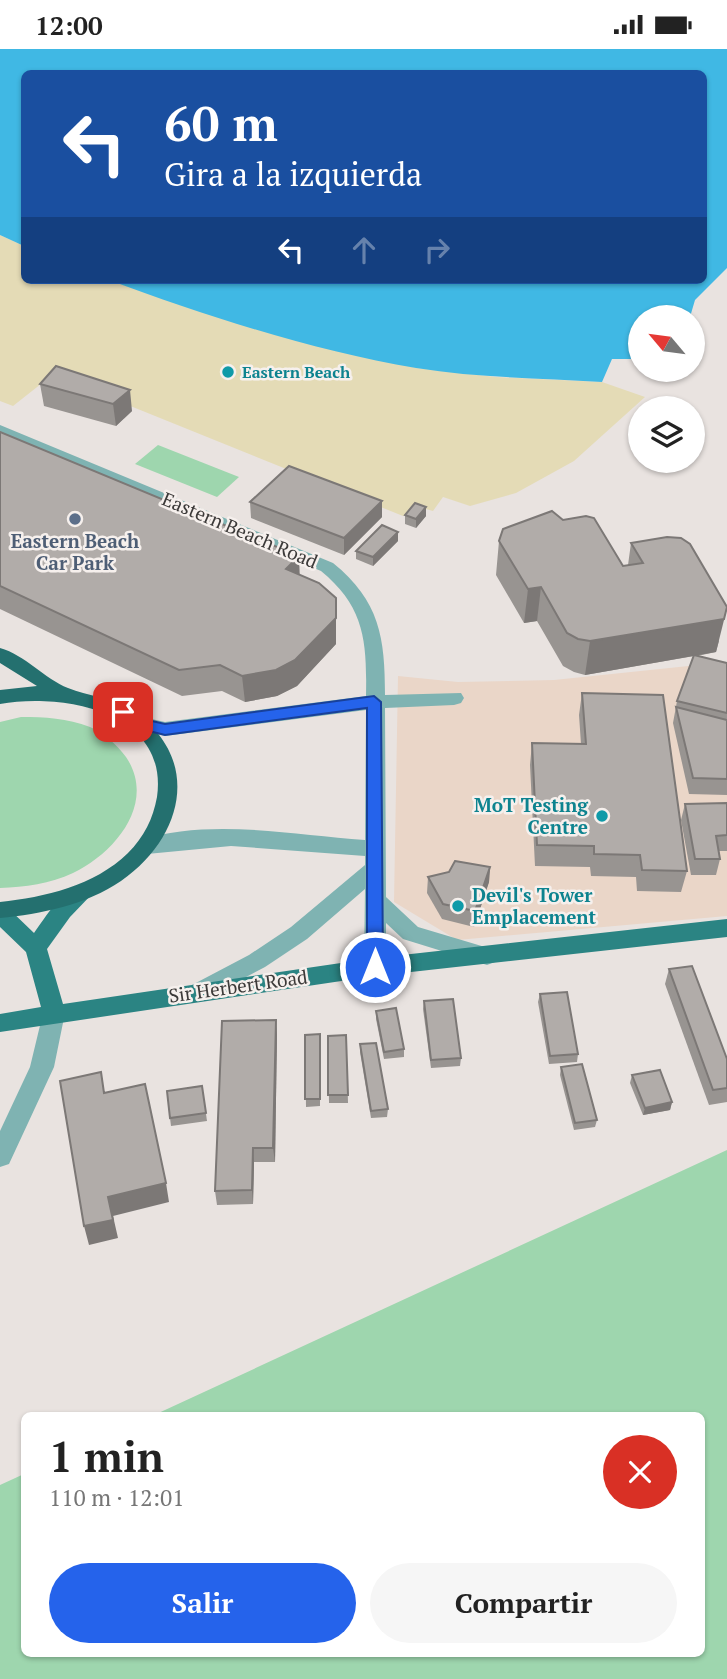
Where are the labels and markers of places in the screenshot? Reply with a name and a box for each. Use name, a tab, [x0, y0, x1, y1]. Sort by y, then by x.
place label: Eastern Beach	[242, 361, 351, 383]
marker: Eastern Beach	[220, 364, 236, 380]
marker: Eastern Beach Car Park	[67, 511, 83, 527]
place label: Eastern Beach Car Park	[11, 528, 139, 575]
pin	[93, 682, 153, 742]
place label: MoT Testing Centre	[474, 792, 589, 839]
marker: MoT Testing Centre	[594, 808, 610, 824]
place label: Devil's Tower Emplacement	[472, 882, 597, 929]
marker: Devil's Tower Emplacement	[450, 898, 466, 914]

